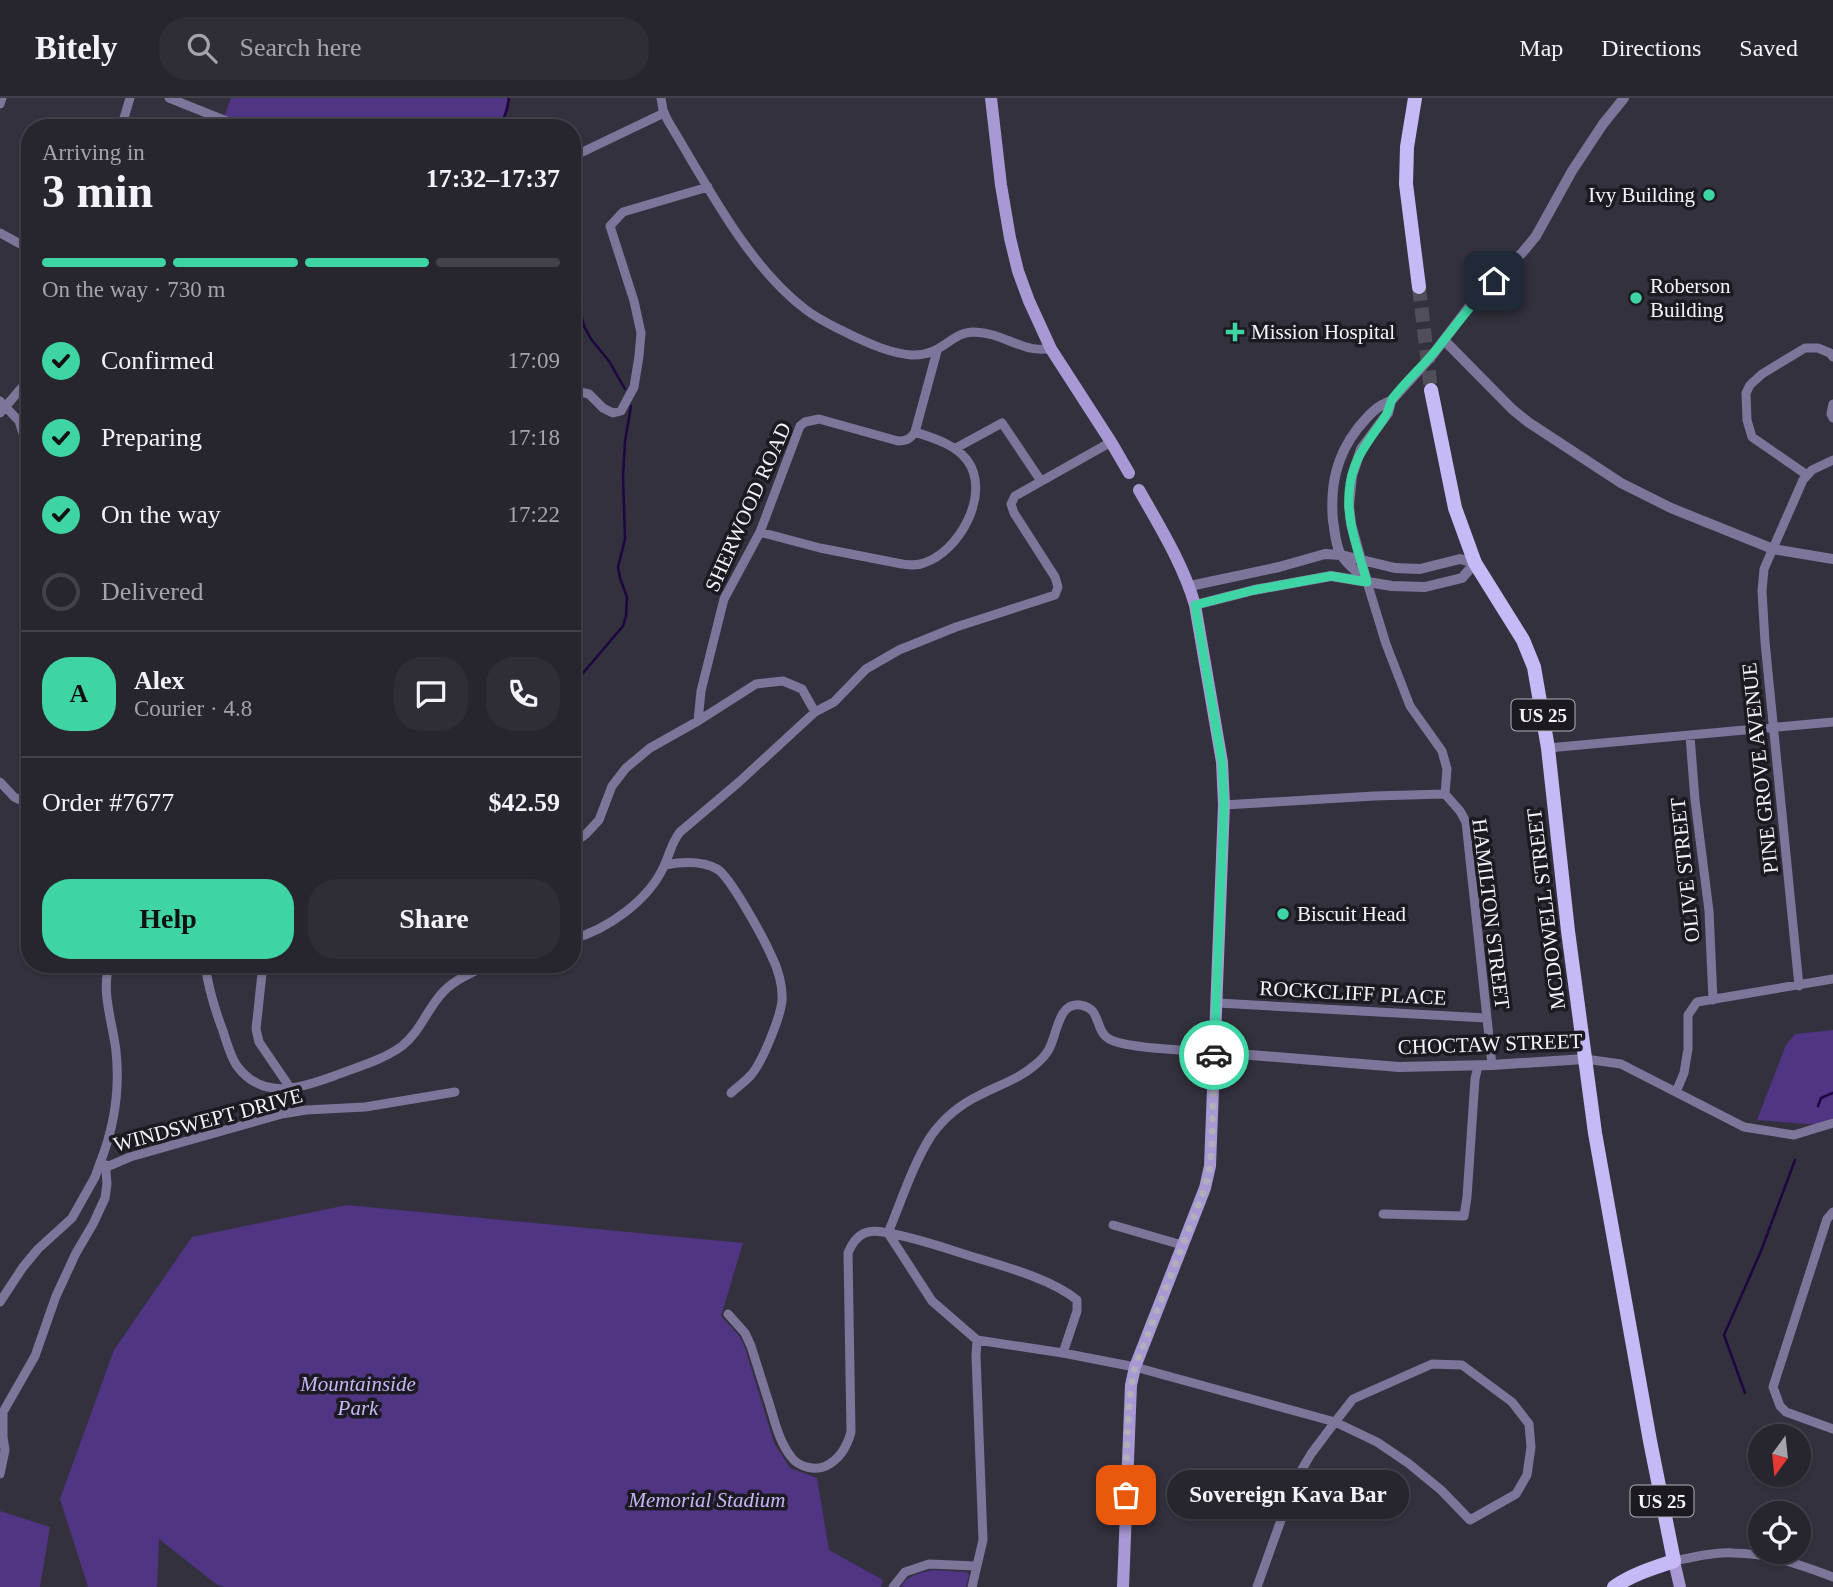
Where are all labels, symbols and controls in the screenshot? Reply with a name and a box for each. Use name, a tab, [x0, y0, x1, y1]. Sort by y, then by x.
search box	[159, 17, 649, 80]
icon: search	[183, 29, 221, 67]
text: Bitely	[35, 30, 117, 66]
text: Search here	[239, 33, 361, 62]
text: Map	[1519, 35, 1563, 61]
text: Directions	[1601, 35, 1701, 61]
text: Saved	[1739, 35, 1798, 61]
text: Arriving in	[42, 140, 145, 165]
text: 17:32–17:37	[426, 164, 560, 193]
text: 3 min	[42, 166, 153, 217]
place label: Ivy Building	[1588, 183, 1695, 207]
marker: Ivy Building	[1701, 187, 1717, 203]
pin	[1464, 251, 1524, 311]
icon: home	[1475, 262, 1513, 300]
place label: Roberson Building	[1650, 274, 1731, 322]
text: On the way · 730 m	[42, 277, 225, 302]
marker: Roberson Building	[1628, 290, 1644, 306]
place label: Mission Hospital	[1251, 320, 1395, 344]
marker: Mission Hospital	[1225, 322, 1245, 342]
icon: check	[42, 342, 80, 380]
text: Confirmed	[101, 346, 214, 375]
text: 17:09	[508, 348, 560, 373]
icon: check	[42, 419, 80, 457]
street label: SHERWOOD ROAD	[700, 419, 796, 595]
text: Preparing	[101, 423, 202, 452]
text: 17:18	[508, 425, 560, 450]
icon: check	[42, 496, 80, 534]
text: On the way	[101, 500, 221, 529]
text: 17:22	[508, 502, 560, 527]
text: Delivered	[101, 577, 204, 606]
button: chat	[394, 657, 468, 731]
button: phone	[486, 657, 560, 731]
street label: PINE GROVE AVENUE	[1737, 661, 1783, 875]
text: Alex	[134, 666, 185, 695]
text: A	[70, 679, 88, 708]
text: Courier · 4.8	[134, 696, 252, 721]
road number: US 25	[1512, 700, 1574, 730]
text: Order #7677	[42, 788, 174, 817]
text: $42.59	[489, 788, 560, 817]
street label: OLIVE STREET	[1665, 796, 1705, 943]
street label: MCDOWELL STREET	[1522, 807, 1570, 1011]
street label: HAMILTON STREET	[1467, 817, 1515, 1011]
button: Help	[42, 879, 294, 959]
button: Share	[308, 879, 560, 959]
place label: Biscuit Head	[1297, 902, 1407, 926]
marker: Biscuit Head	[1275, 906, 1291, 922]
street label: ROCKCLIFF PLACE	[1259, 976, 1447, 1010]
courier	[1179, 1020, 1249, 1090]
street label: CHOCTAW STREET	[1397, 1029, 1583, 1059]
icon: car	[1195, 1036, 1233, 1074]
street label: WINDSWEPT DRIVE	[111, 1083, 305, 1157]
park label: Mountainside Park	[299, 1372, 416, 1420]
north arrow	[1748, 1424, 1811, 1488]
map controls	[1748, 1424, 1811, 1564]
pin	[1096, 1465, 1156, 1525]
callout: Sovereign Kava Bar	[1168, 1470, 1410, 1520]
icon: bag	[1107, 1476, 1145, 1514]
text: Sovereign Kava Bar	[1189, 1482, 1387, 1507]
road number: US 25	[1630, 1485, 1694, 1516]
park label: Memorial Stadium	[628, 1488, 785, 1512]
button: locate	[1748, 1501, 1811, 1564]

